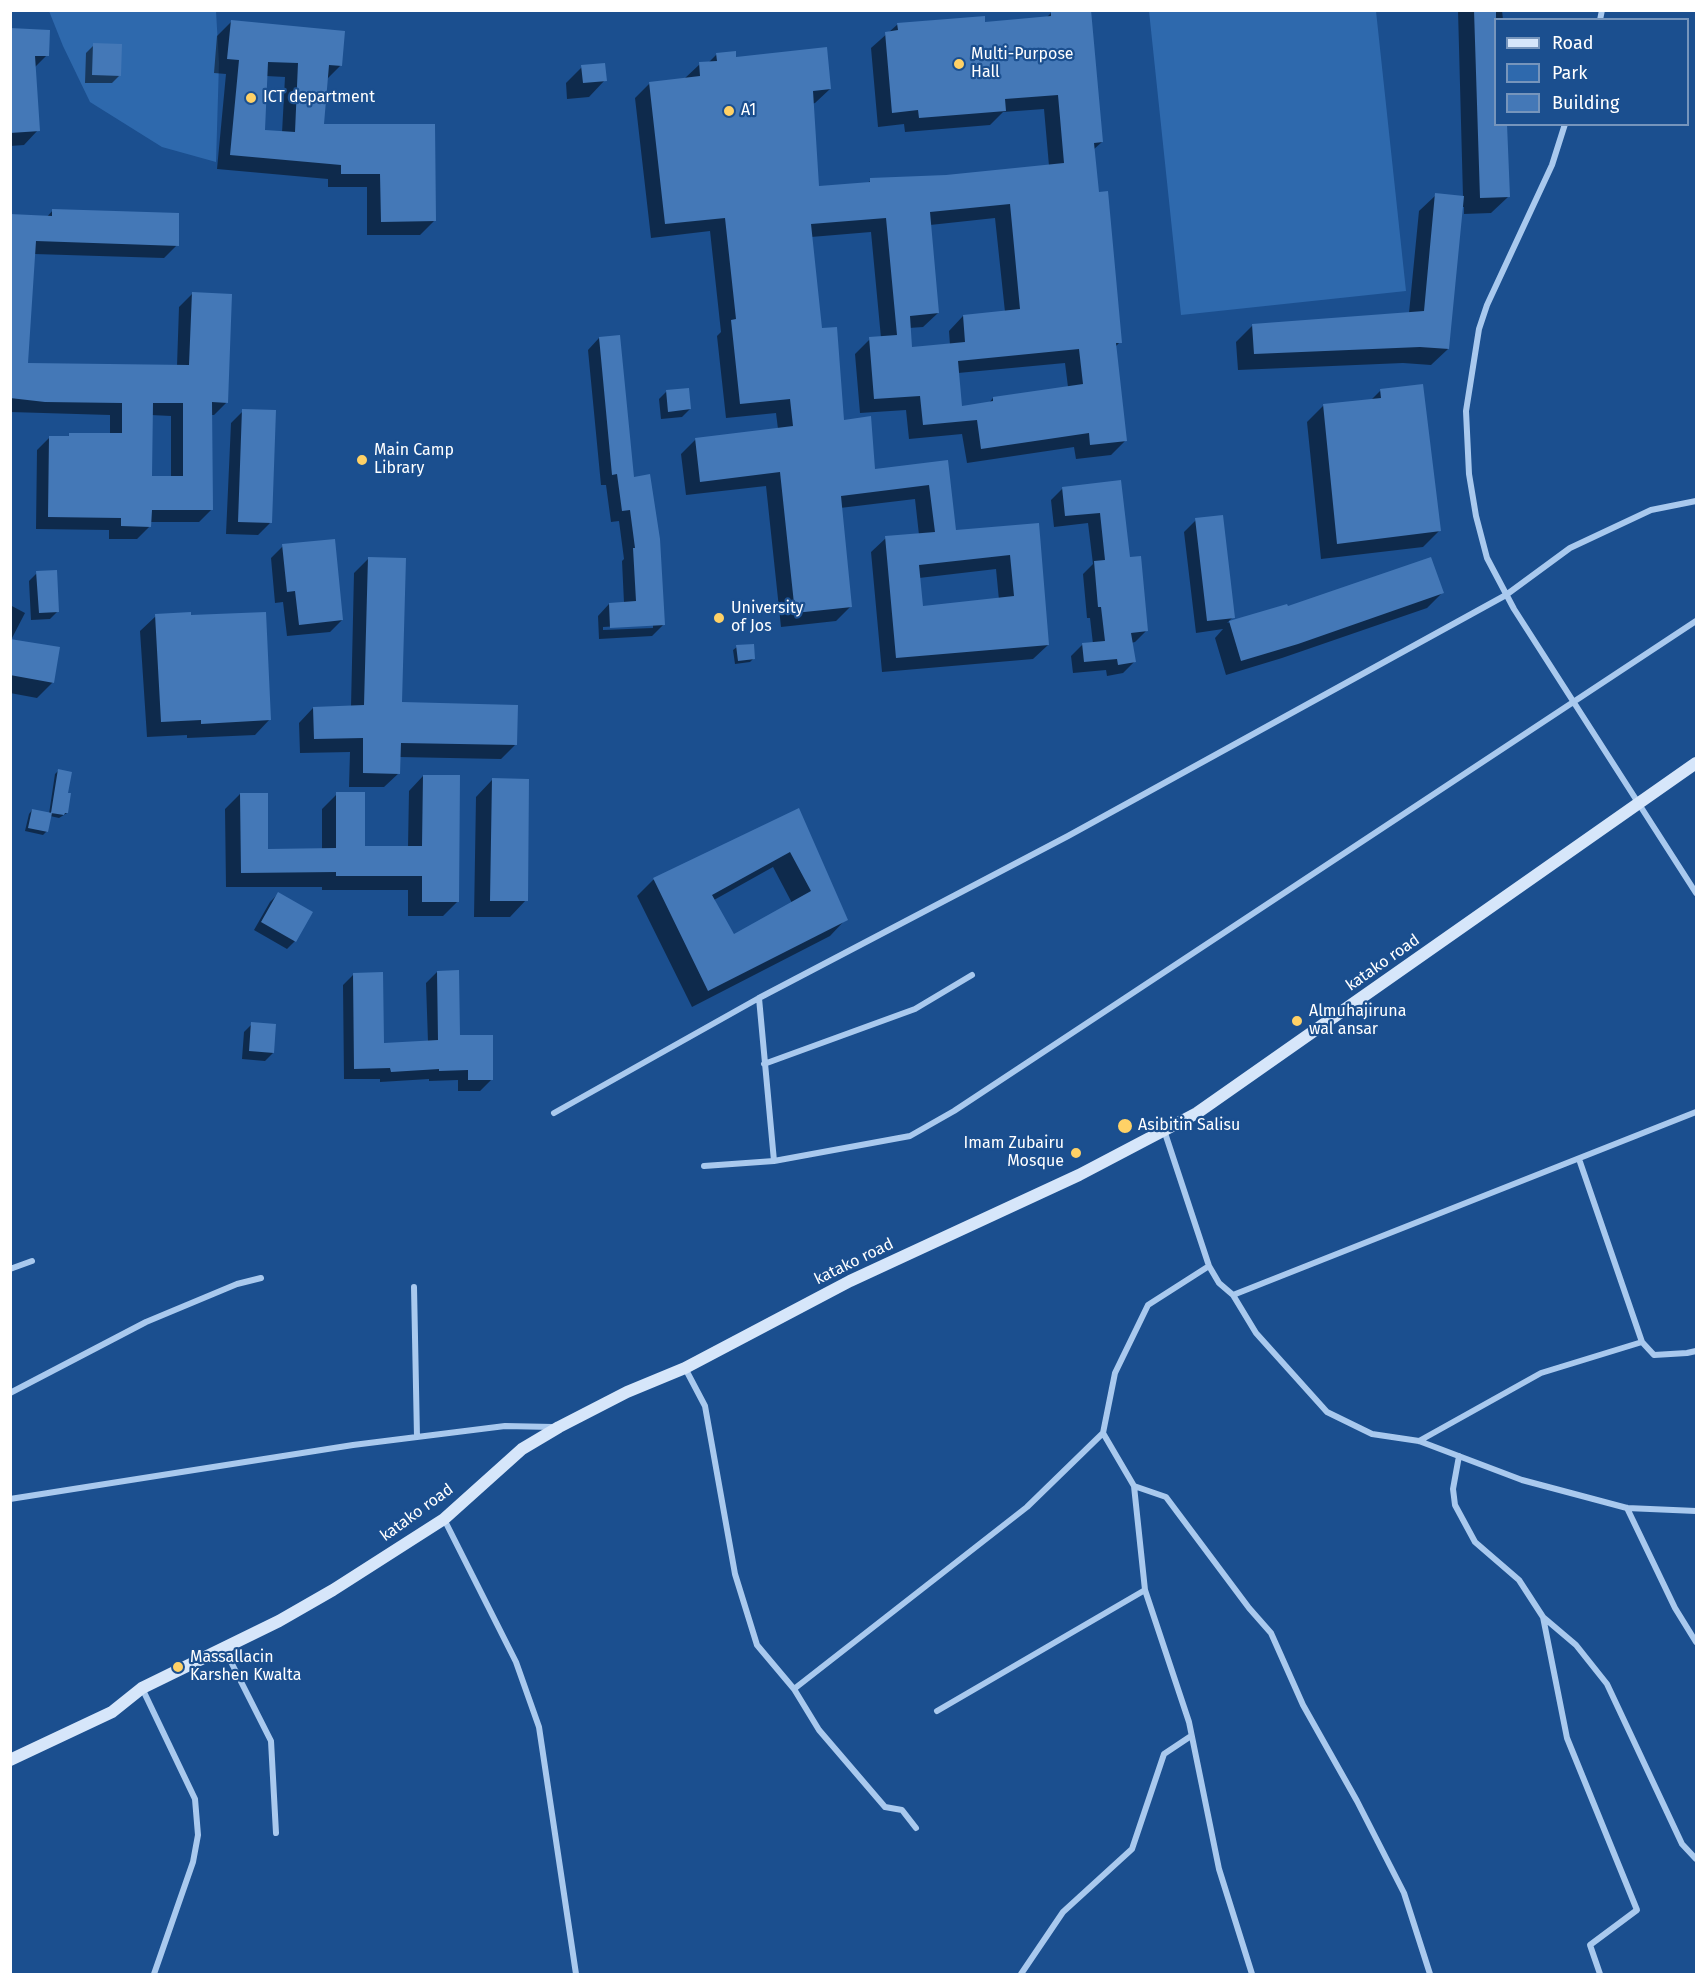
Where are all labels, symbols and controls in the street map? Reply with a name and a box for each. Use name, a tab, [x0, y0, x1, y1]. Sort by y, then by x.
legend	[1494, 18, 1689, 126]
text: Road	[1552, 32, 1594, 54]
place label: Multi-Purpose Hall	[971, 45, 1074, 83]
marker: Multi-Purpose Hall	[952, 57, 966, 71]
text: Park	[1552, 62, 1587, 84]
place label: ICT department	[263, 88, 375, 108]
marker: ICT department	[244, 91, 258, 105]
text: Building	[1552, 92, 1619, 114]
place label: A1	[741, 101, 756, 121]
marker: A1	[722, 104, 736, 118]
place label: Main Camp Library	[374, 441, 454, 479]
marker: Main Camp Library	[355, 453, 369, 467]
place label: University of Jos	[731, 599, 803, 637]
marker: University of Jos	[712, 611, 726, 625]
street label: katako road	[1342, 931, 1424, 995]
place label: Almuhajiruna wal ansar	[1309, 1002, 1406, 1040]
marker: Almuhajiruna wal ansar	[1290, 1014, 1304, 1028]
place label: Asibitin Salisu	[1138, 1116, 1240, 1136]
marker: Asibitin Salisu	[1116, 1117, 1134, 1135]
place label: Imam Zubairu Mosque	[964, 1134, 1064, 1172]
marker: Imam Zubairu Mosque	[1069, 1146, 1083, 1160]
street label: katako road	[811, 1235, 897, 1289]
street label: katako road	[377, 1480, 457, 1546]
place label: Massallacin Karshen Kwalta	[190, 1648, 301, 1686]
marker: Massallacin Karshen Kwalta	[171, 1660, 185, 1674]

